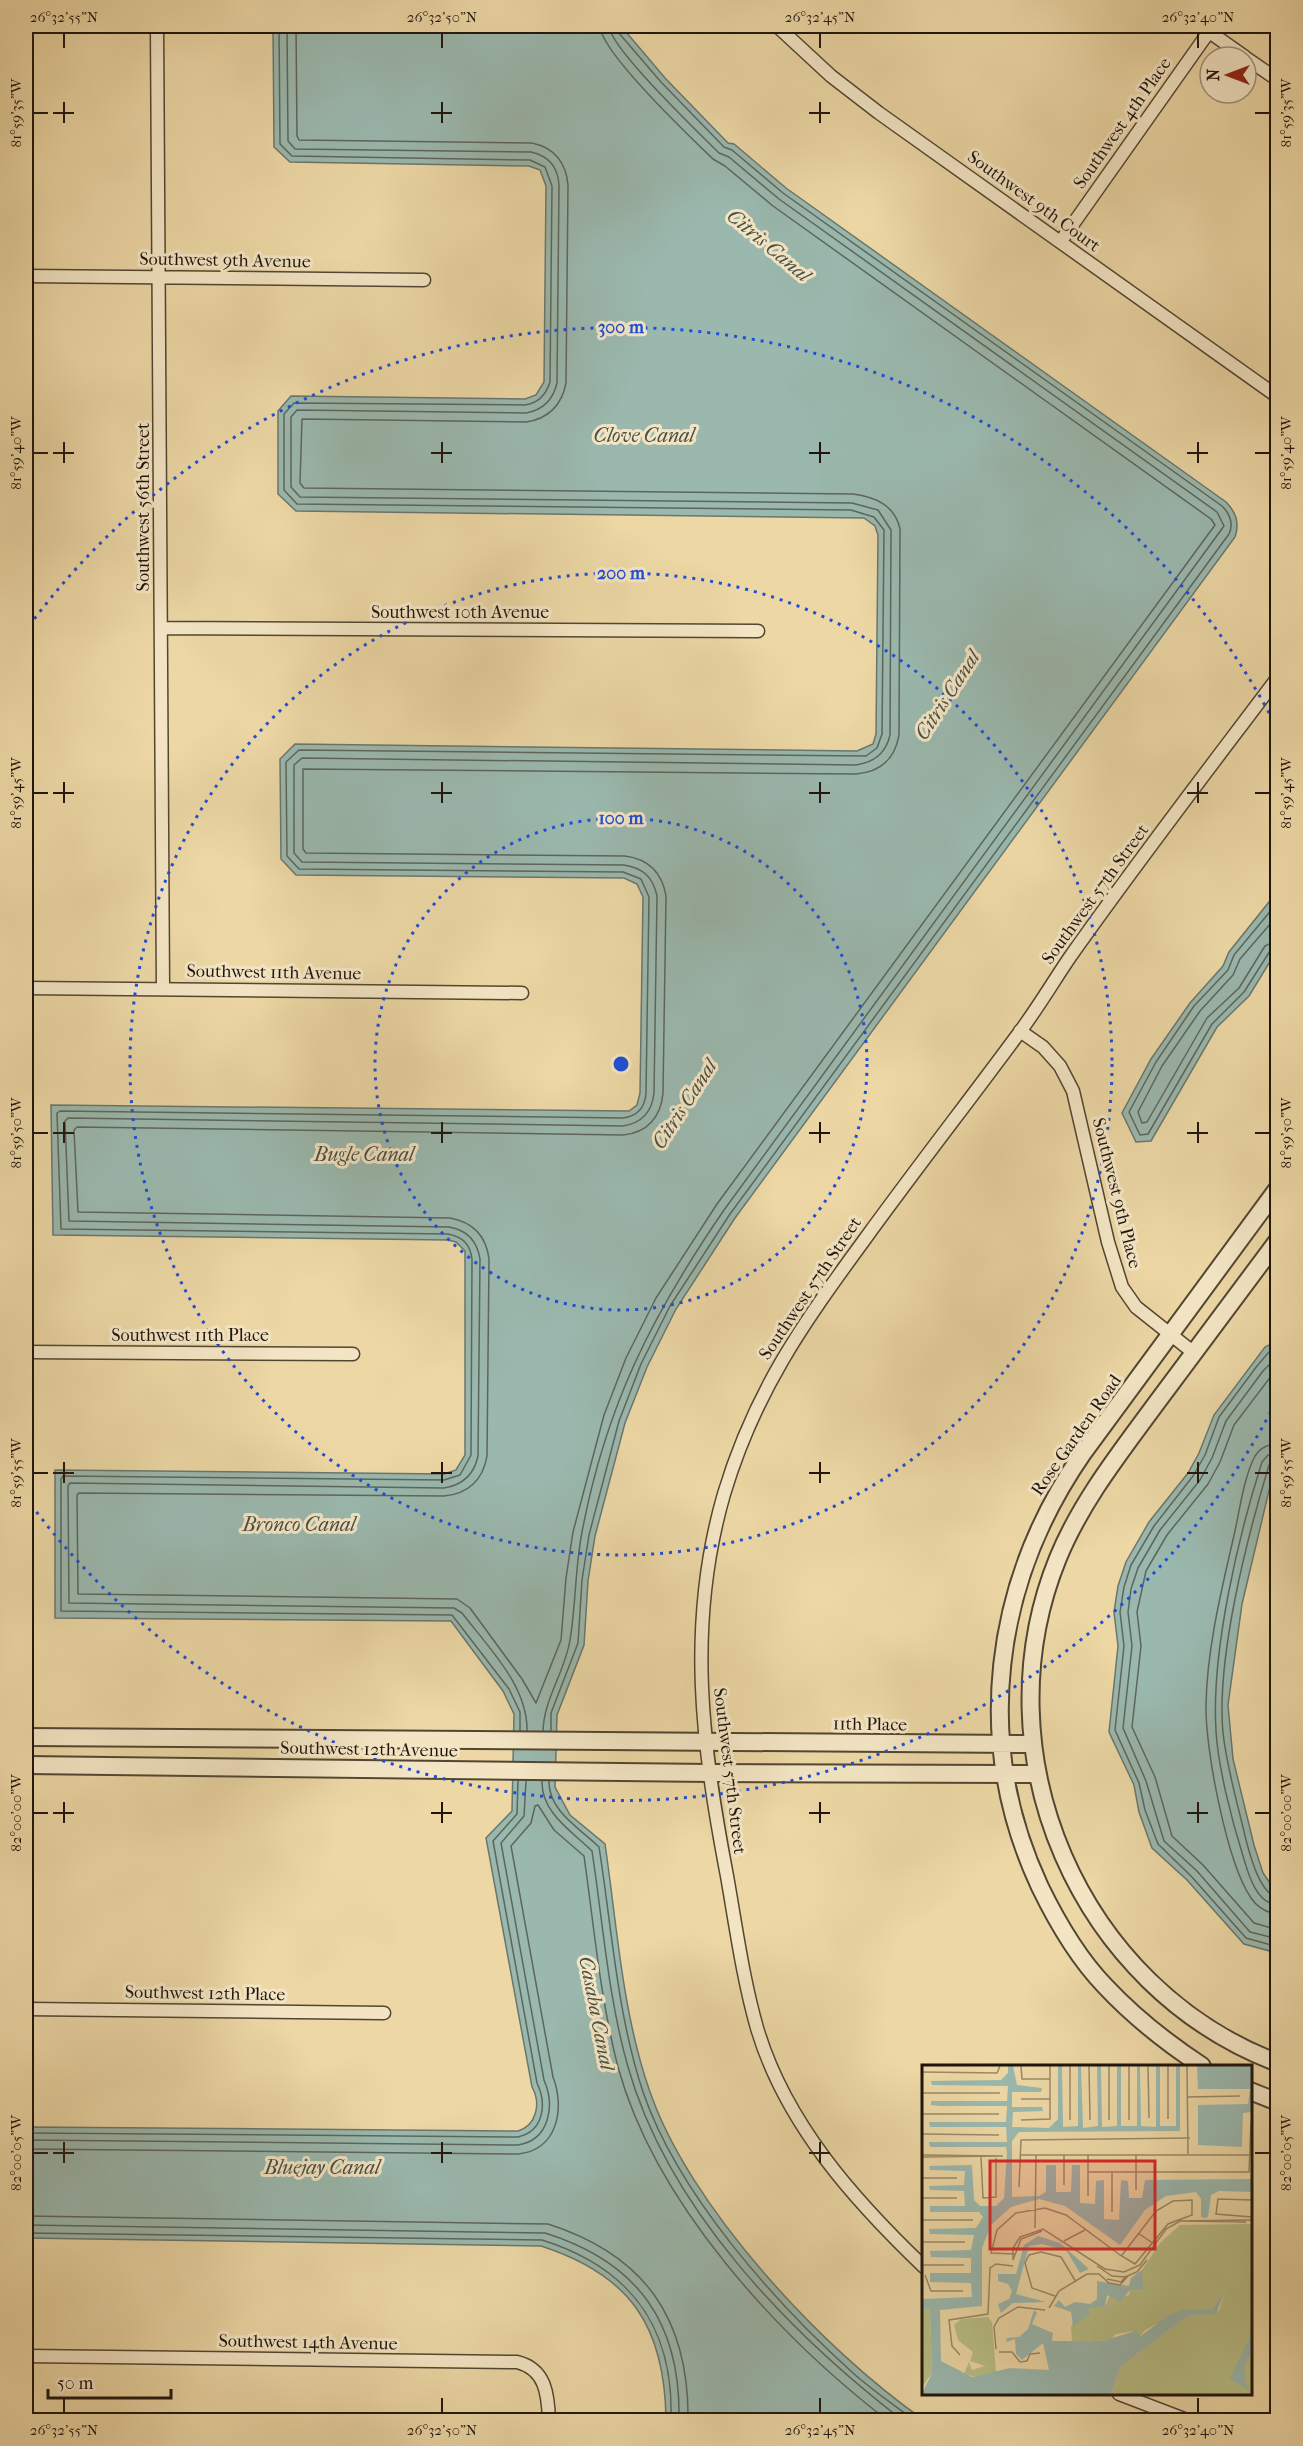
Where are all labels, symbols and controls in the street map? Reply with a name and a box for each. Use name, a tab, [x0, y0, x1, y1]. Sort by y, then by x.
text: 26°32'55"N	[30, 8, 99, 26]
text: 26°32'50"N	[407, 8, 478, 26]
text: 26°32'45"N	[785, 8, 856, 26]
text: 26°32'40"N	[1162, 8, 1235, 26]
north arrow	[1198, 45, 1258, 105]
street label: Southwest 4th Place	[1069, 54, 1176, 193]
text: N	[1204, 68, 1223, 81]
text: 81°59'35"W	[7, 77, 25, 148]
text: 81°59'35"W	[1277, 77, 1295, 148]
street label: Southwest 9th Court	[963, 146, 1105, 257]
water label: Citris Canal	[723, 204, 816, 288]
street label: Southwest 9th Avenue	[139, 249, 311, 272]
text: 300 m	[598, 317, 645, 338]
text: 81°59'40"W	[7, 415, 25, 490]
text: 81°59'40"W	[1277, 415, 1295, 490]
street label: Southwest 56th Street	[133, 422, 154, 591]
water label: Clove Canal	[594, 424, 697, 447]
text: 200 m	[597, 563, 646, 584]
street label: Southwest 10th Avenue	[371, 602, 549, 623]
water label: Citris Canal	[910, 645, 986, 744]
text: 81°59'45"W	[7, 756, 25, 829]
text: 81°59'45"W	[1277, 756, 1295, 829]
text: 100 m	[598, 808, 645, 829]
street label: Southwest 57th Street	[1038, 820, 1154, 968]
street label: Southwest 11th Avenue	[186, 960, 362, 985]
centre of rings	[611, 1054, 631, 1074]
water label: Citris Canal	[647, 1054, 723, 1153]
text: 81°59'50"W	[7, 1096, 25, 1169]
text: 81°59'50"W	[1277, 1096, 1295, 1169]
street label: Southwest 9th Place	[1088, 1116, 1145, 1271]
water label: Bugle Canal	[313, 1143, 416, 1166]
street label: Southwest 57th Street	[755, 1212, 866, 1364]
street label: Southwest 11th Place	[111, 1325, 269, 1346]
street label: Rose Garden Road	[1027, 1371, 1126, 1500]
text: 81°59'55"W	[7, 1437, 25, 1508]
text: 81°59'55"W	[1277, 1437, 1295, 1508]
water label: Bronco Canal	[242, 1513, 358, 1536]
street label: Southwest 57th Street	[709, 1687, 750, 1856]
street label: 11th Place	[833, 1713, 907, 1736]
street label: Southwest 12th Avenue	[280, 1737, 458, 1762]
text: 82°00'00"W	[7, 1773, 25, 1852]
text: 82°00'00"W	[1277, 1773, 1295, 1852]
water label: Casaba Canal	[574, 1954, 619, 2074]
street label: Southwest 12th Place	[125, 1982, 286, 2005]
inset map	[922, 2065, 1252, 2395]
text: 82°00'05"W	[7, 2114, 25, 2191]
text: 82°00'05"W	[1277, 2114, 1295, 2191]
water label: Bluejay Canal	[263, 2156, 382, 2179]
street label: Southwest 14th Avenue	[218, 2330, 398, 2355]
scale bar	[48, 2362, 171, 2400]
text: 50 m	[57, 2373, 94, 2394]
text: 26°32'55"N	[30, 2421, 99, 2439]
text: 26°32'50"N	[407, 2421, 478, 2439]
text: 26°32'45"N	[785, 2421, 856, 2439]
text: 26°32'40"N	[1162, 2421, 1235, 2439]

